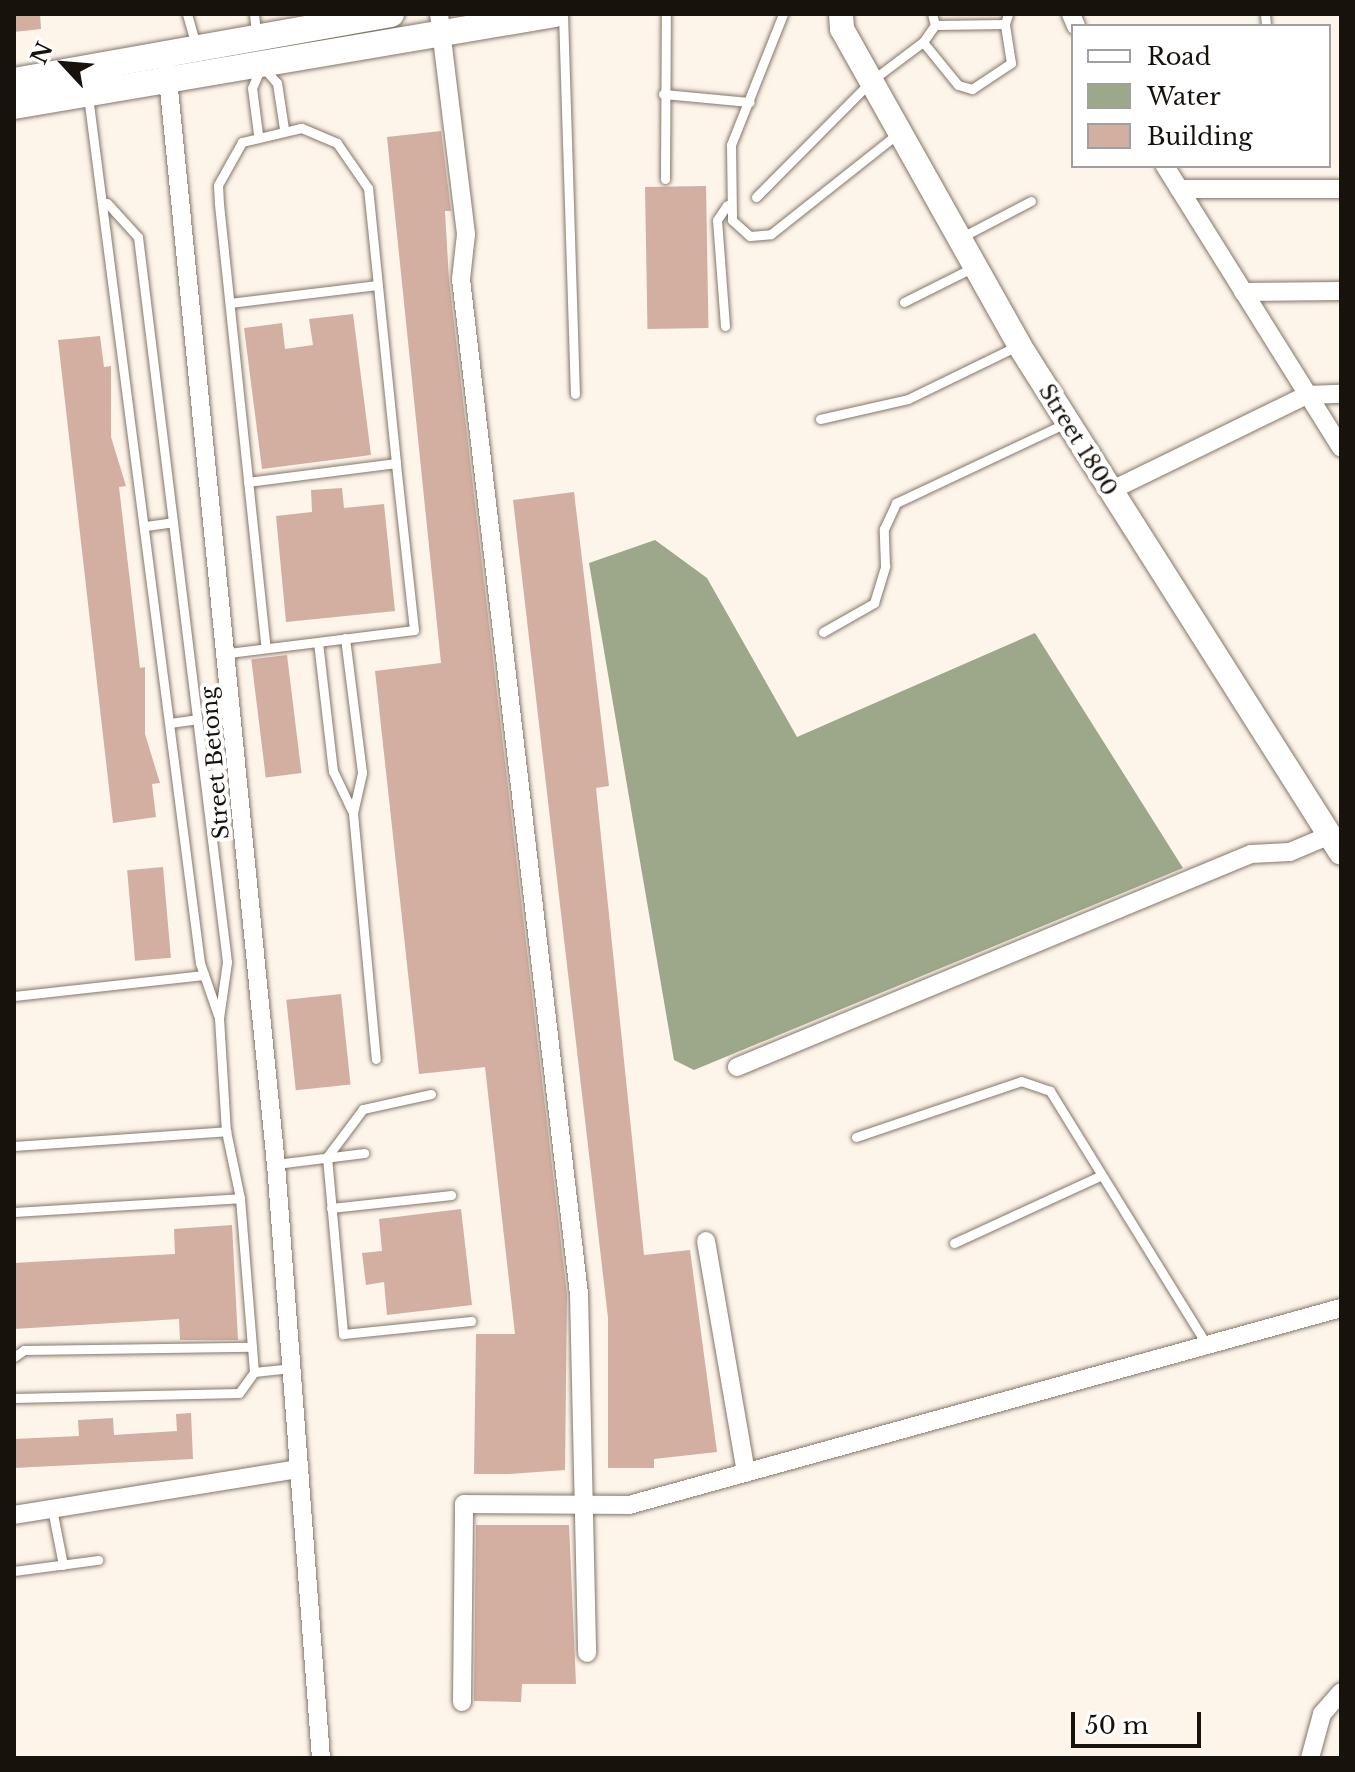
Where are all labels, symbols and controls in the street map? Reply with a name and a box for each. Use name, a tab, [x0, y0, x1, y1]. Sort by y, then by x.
north arrow	[24, 24, 104, 104]
legend	[1071, 24, 1331, 168]
text: N	[25, 38, 59, 68]
text: Road	[1147, 42, 1211, 71]
text: Water	[1147, 82, 1221, 111]
text: Building	[1147, 122, 1253, 151]
street label: Street 1800	[1033, 379, 1123, 501]
street label: Street Betong	[195, 686, 235, 840]
scale bar	[1075, 1696, 1205, 1746]
text: 50 m	[1085, 1711, 1148, 1740]

